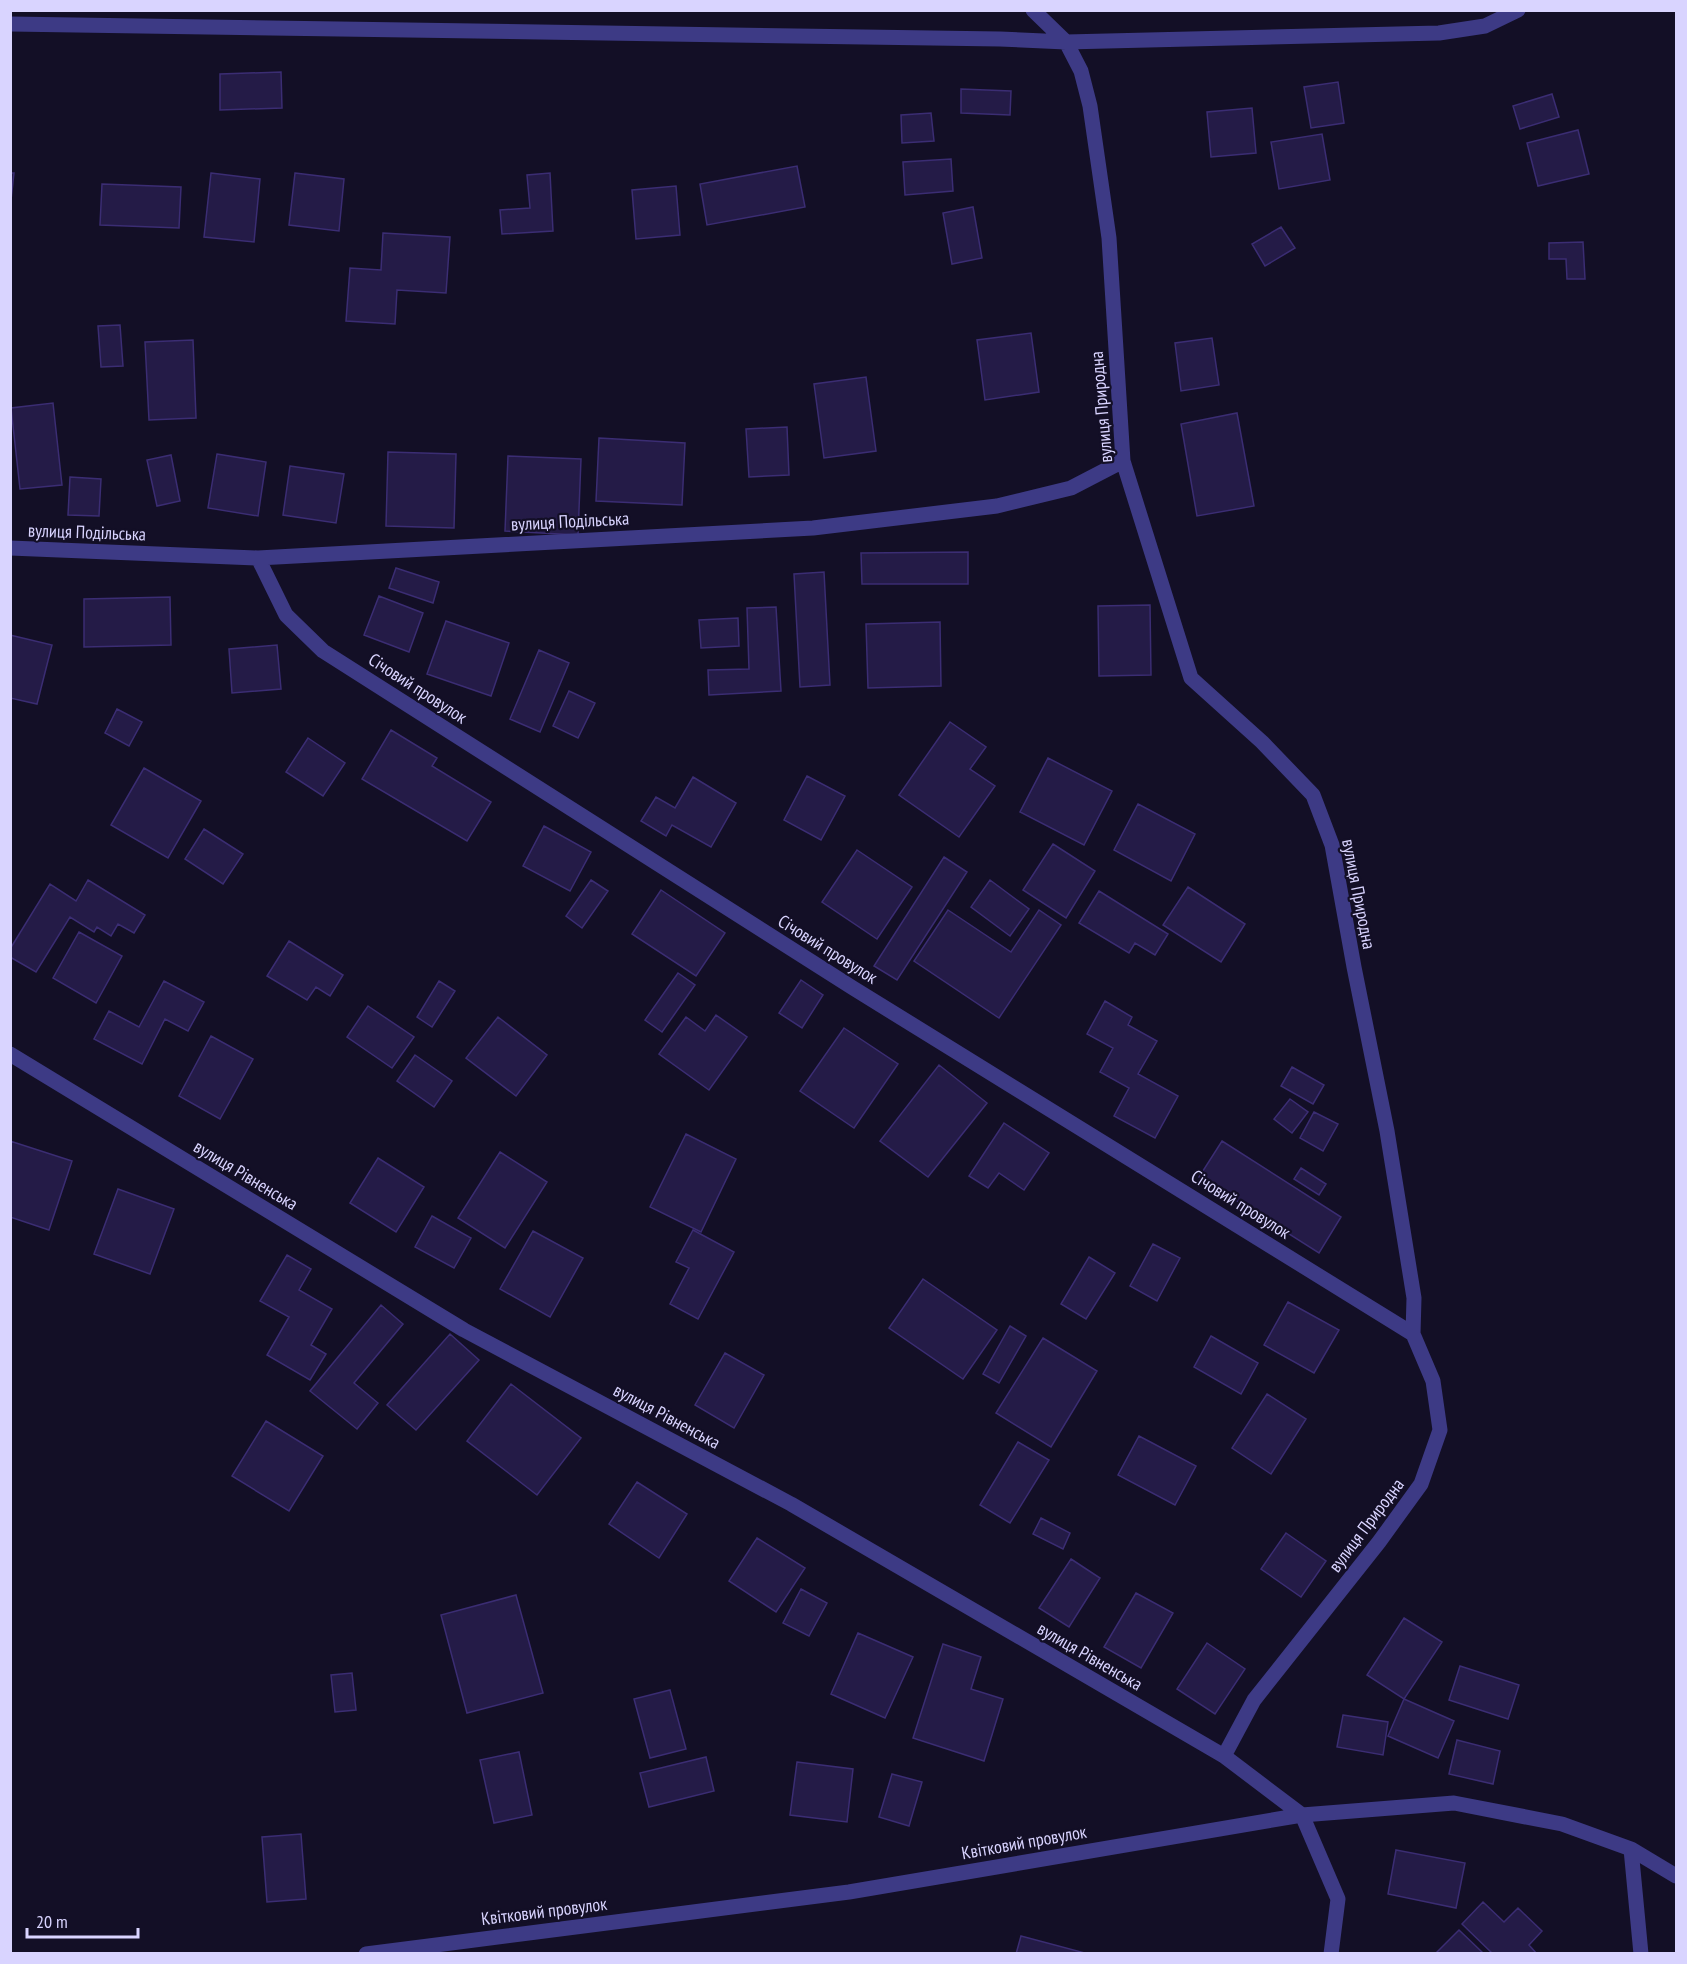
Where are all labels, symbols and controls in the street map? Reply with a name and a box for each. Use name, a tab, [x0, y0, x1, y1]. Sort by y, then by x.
street label: вулиця Природна	[1085, 350, 1117, 464]
street label: вулиця Подільська	[510, 506, 630, 536]
street label: вулиця Подільська	[28, 518, 146, 546]
street label: Січовий провулок	[364, 648, 472, 728]
street label: вулиця Природна	[1337, 837, 1381, 951]
street label: Січовий провулок	[774, 909, 882, 989]
street label: вулиця Рівненська	[190, 1135, 302, 1215]
street label: Січовий провулок	[1187, 1164, 1295, 1244]
street label: вулиця Рівненська	[610, 1378, 724, 1454]
street label: вулиця Природна	[1323, 1474, 1409, 1576]
street label: вулиця Рівненська	[1033, 1617, 1147, 1695]
street label: Квітковий провулок	[960, 1820, 1088, 1864]
street label: Квітковий провулок	[480, 1892, 608, 1930]
scale bar	[27, 1901, 138, 1939]
text: 20 m	[36, 1910, 68, 1933]

